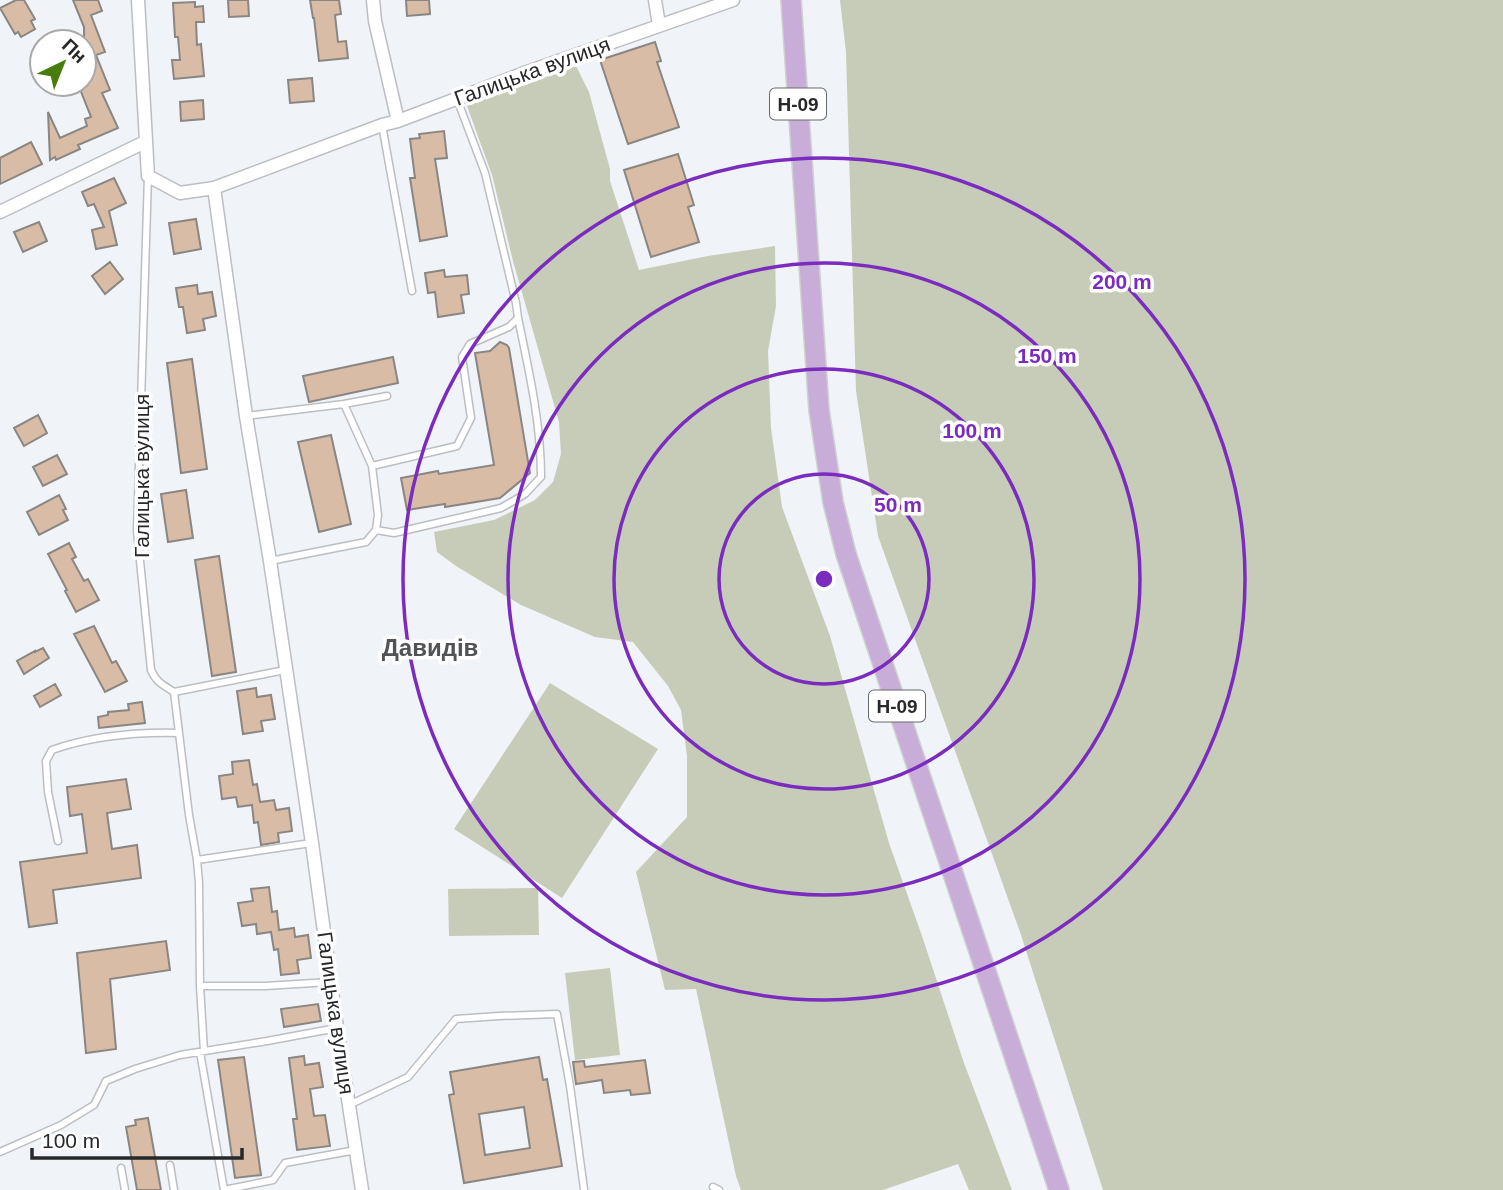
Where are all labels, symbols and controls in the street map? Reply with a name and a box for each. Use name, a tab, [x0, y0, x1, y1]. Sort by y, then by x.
north arrow	[28, 28, 98, 98]
street label: Галицька вулиця	[451, 32, 613, 110]
text: Пн	[58, 35, 91, 67]
road number: Н-09	[770, 88, 826, 120]
text: 200 m	[1092, 270, 1152, 293]
text: 150 m	[1017, 344, 1077, 367]
street label: Галицька вулиця	[130, 394, 153, 558]
text: 100 m	[942, 419, 1002, 442]
text: 50 m	[874, 493, 922, 516]
centre of rings	[812, 567, 836, 591]
district label: Давидів	[382, 634, 478, 661]
road number: Н-09	[869, 691, 925, 722]
street label: Галицька вулиця	[313, 930, 359, 1096]
scale bar	[32, 1116, 242, 1160]
text: 100 m	[42, 1129, 100, 1152]

